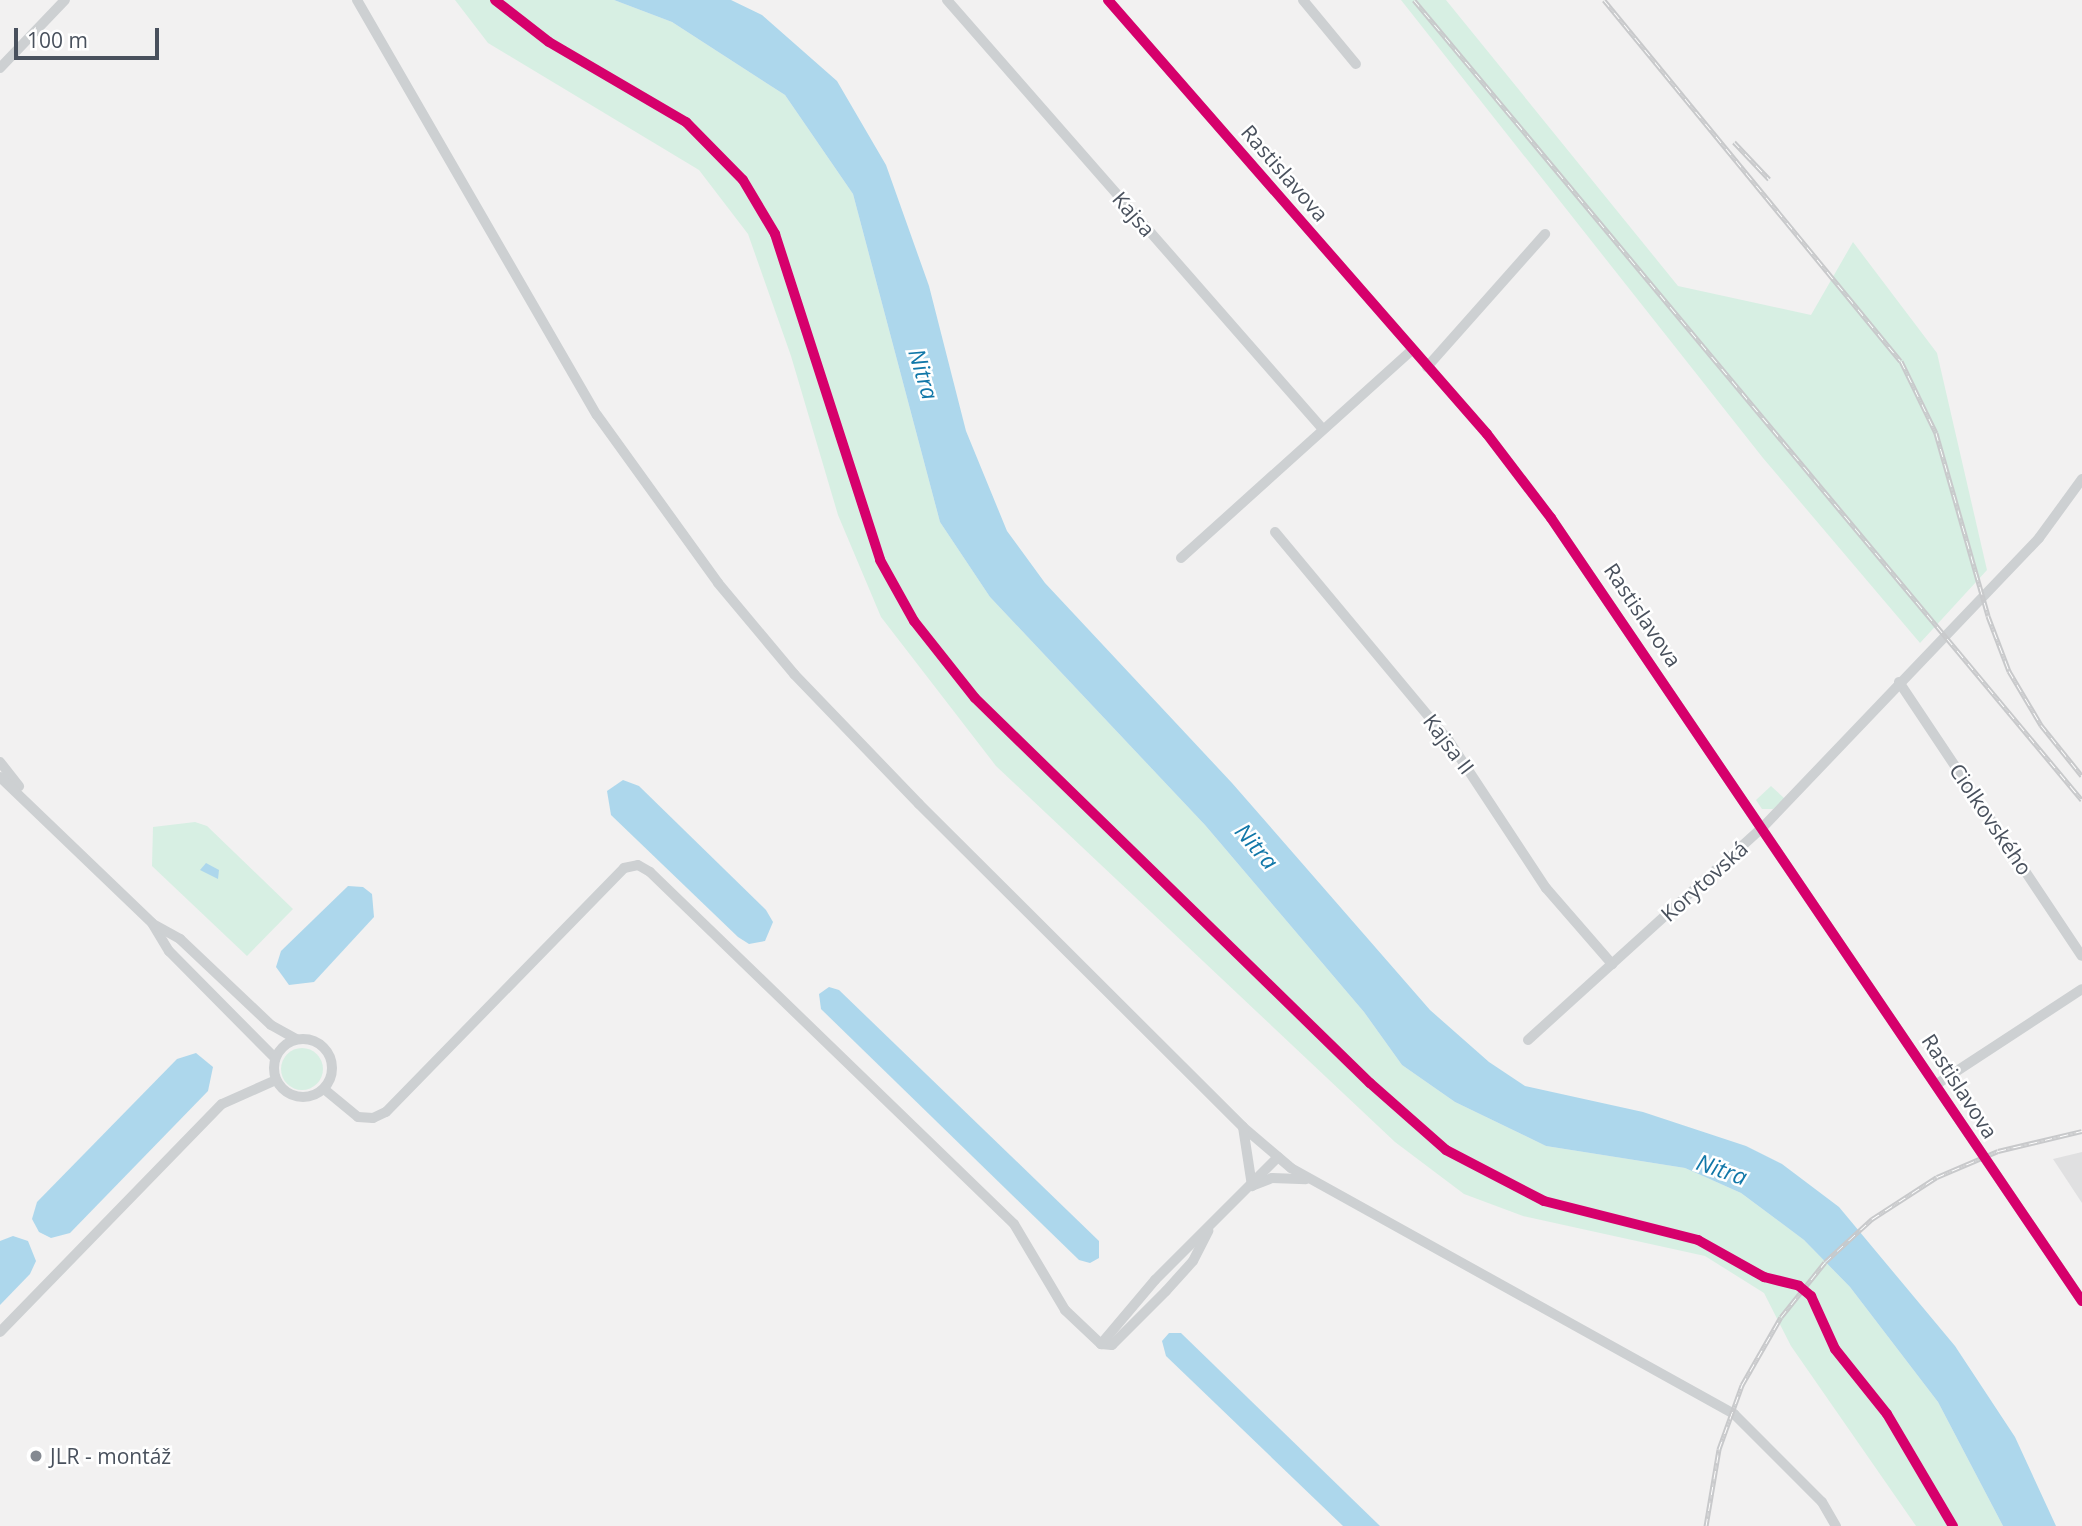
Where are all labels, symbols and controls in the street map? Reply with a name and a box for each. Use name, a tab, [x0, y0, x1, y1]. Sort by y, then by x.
scale bar	[18, 14, 163, 58]
text: 100 m	[27, 26, 88, 54]
street label: Rastislavova	[1236, 120, 1334, 226]
street label: Kajsa	[1108, 186, 1160, 242]
water label: Nitra	[903, 345, 945, 403]
street label: Rastislavova	[1599, 558, 1687, 672]
street label: Kajsa II	[1418, 709, 1480, 779]
street label: Ciolkovského	[1944, 758, 2038, 880]
water label: Nitra	[1230, 817, 1284, 875]
street label: Korytovská	[1655, 836, 1753, 926]
street label: Rastislavova	[1917, 1029, 2003, 1143]
water label: Nitra	[1693, 1148, 1751, 1190]
place label: JLR - montáž	[50, 1443, 171, 1469]
marker: JLR - montáž	[28, 1448, 44, 1464]

